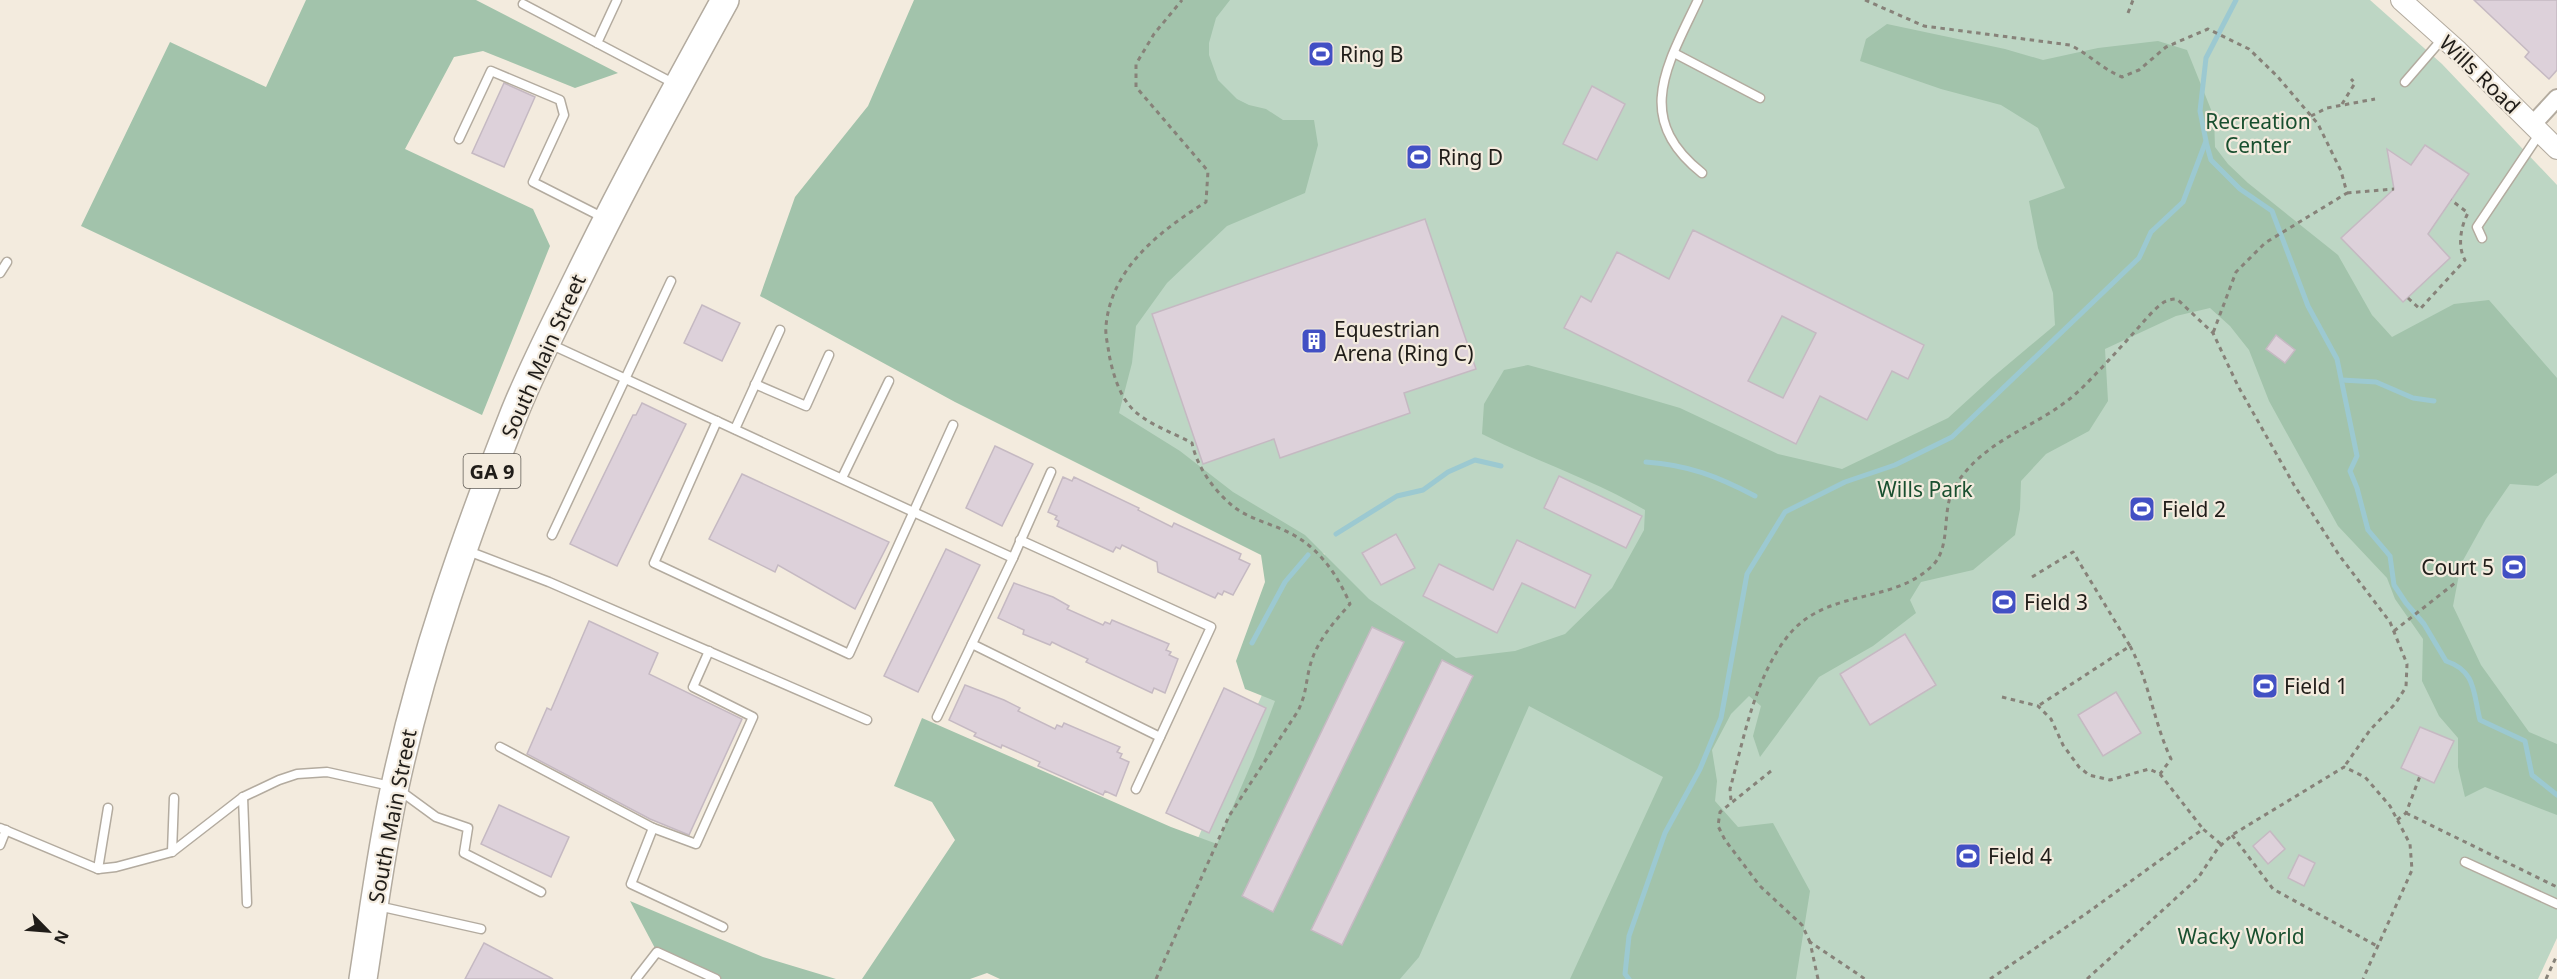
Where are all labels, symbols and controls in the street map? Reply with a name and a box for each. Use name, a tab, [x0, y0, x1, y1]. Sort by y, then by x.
street label: Wills Road	[2434, 29, 2526, 119]
sports icon: Ring B	[1306, 39, 1336, 69]
place label: Ring B	[1340, 40, 1403, 68]
park label: Recreation Center	[2205, 107, 2311, 159]
sports icon: Ring D	[1404, 142, 1434, 172]
place label: Ring D	[1438, 143, 1503, 171]
street label: South Main Street	[494, 269, 592, 442]
place label: Equestrian Arena (Ring C)	[1334, 315, 1473, 367]
building icon: Equestrian Arena (Ring C)	[1299, 326, 1329, 356]
road number: GA 9	[464, 454, 520, 488]
park label: Wills Park	[1877, 475, 1974, 503]
sports icon: Field 2	[2127, 494, 2157, 524]
place label: Field 2	[2162, 495, 2226, 523]
sports icon: Court 5	[2499, 552, 2529, 582]
place label: Court 5	[2421, 553, 2494, 581]
sports icon: Field 3	[1989, 587, 2019, 617]
place label: Field 3	[2024, 588, 2088, 616]
sports icon: Field 1	[2250, 671, 2280, 701]
place label: Field 1	[2284, 672, 2348, 700]
street label: South Main Street	[361, 726, 423, 905]
sports icon: Field 4	[1953, 841, 1983, 871]
place label: Field 4	[1988, 842, 2052, 870]
north arrow	[18, 901, 78, 961]
park label: Wacky World	[2177, 922, 2305, 950]
text: N	[49, 927, 74, 948]

